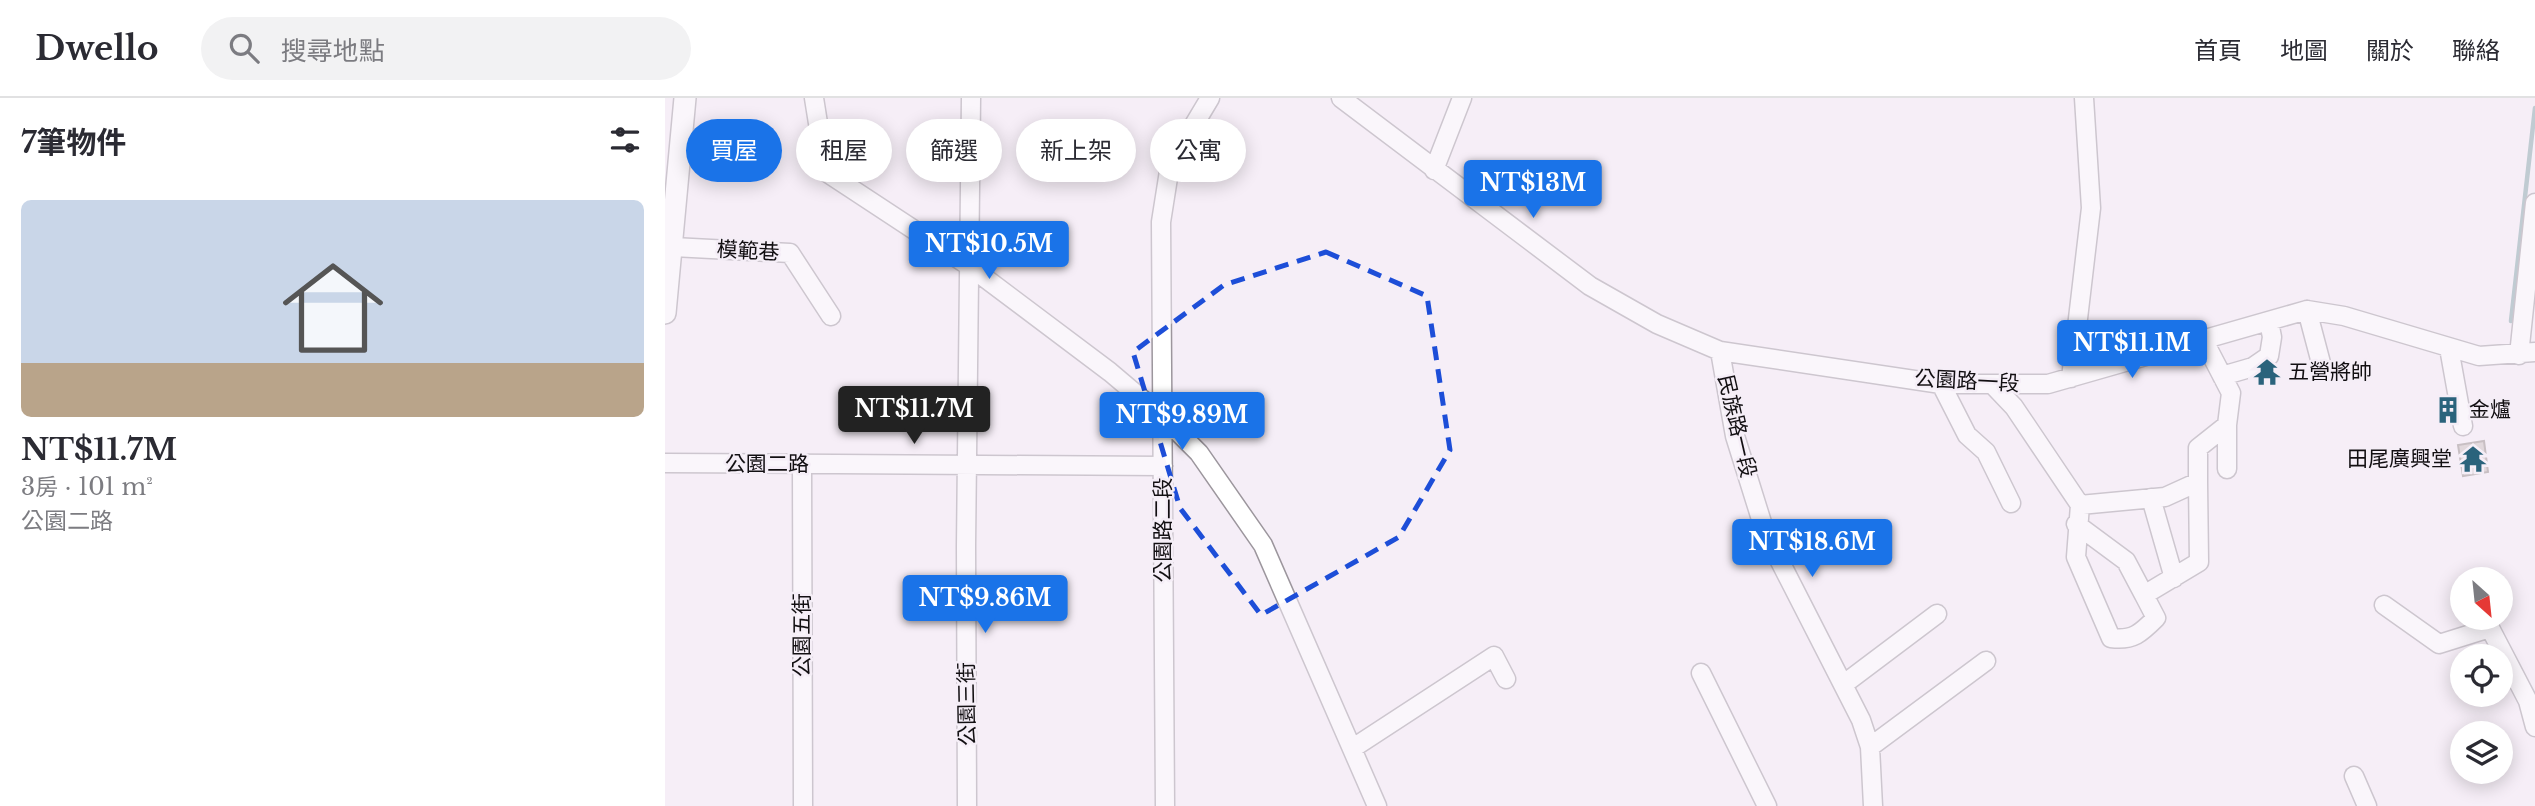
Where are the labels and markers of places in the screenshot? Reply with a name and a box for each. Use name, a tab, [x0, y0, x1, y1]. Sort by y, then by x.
pin: NT$13M	[1476, 160, 1590, 220]
pin: NT$10.5M	[917, 222, 1061, 281]
pin: NT$11.1M	[2060, 320, 2204, 380]
temple icon: 五營將帥	[2252, 357, 2282, 387]
place label: 五營將帥	[2288, 359, 2372, 385]
pin: NT$11.7M	[842, 386, 986, 446]
pin: NT$9.89M	[1110, 392, 1254, 452]
building icon: 金爐	[2433, 395, 2463, 425]
place label: 金爐	[2469, 397, 2511, 423]
temple icon: 田尾廣興堂	[2458, 444, 2488, 474]
place label: 田尾廣興堂	[2347, 446, 2452, 472]
pin: NT$18.6M	[1740, 519, 1884, 579]
pin: NT$9.86M	[913, 575, 1057, 635]

